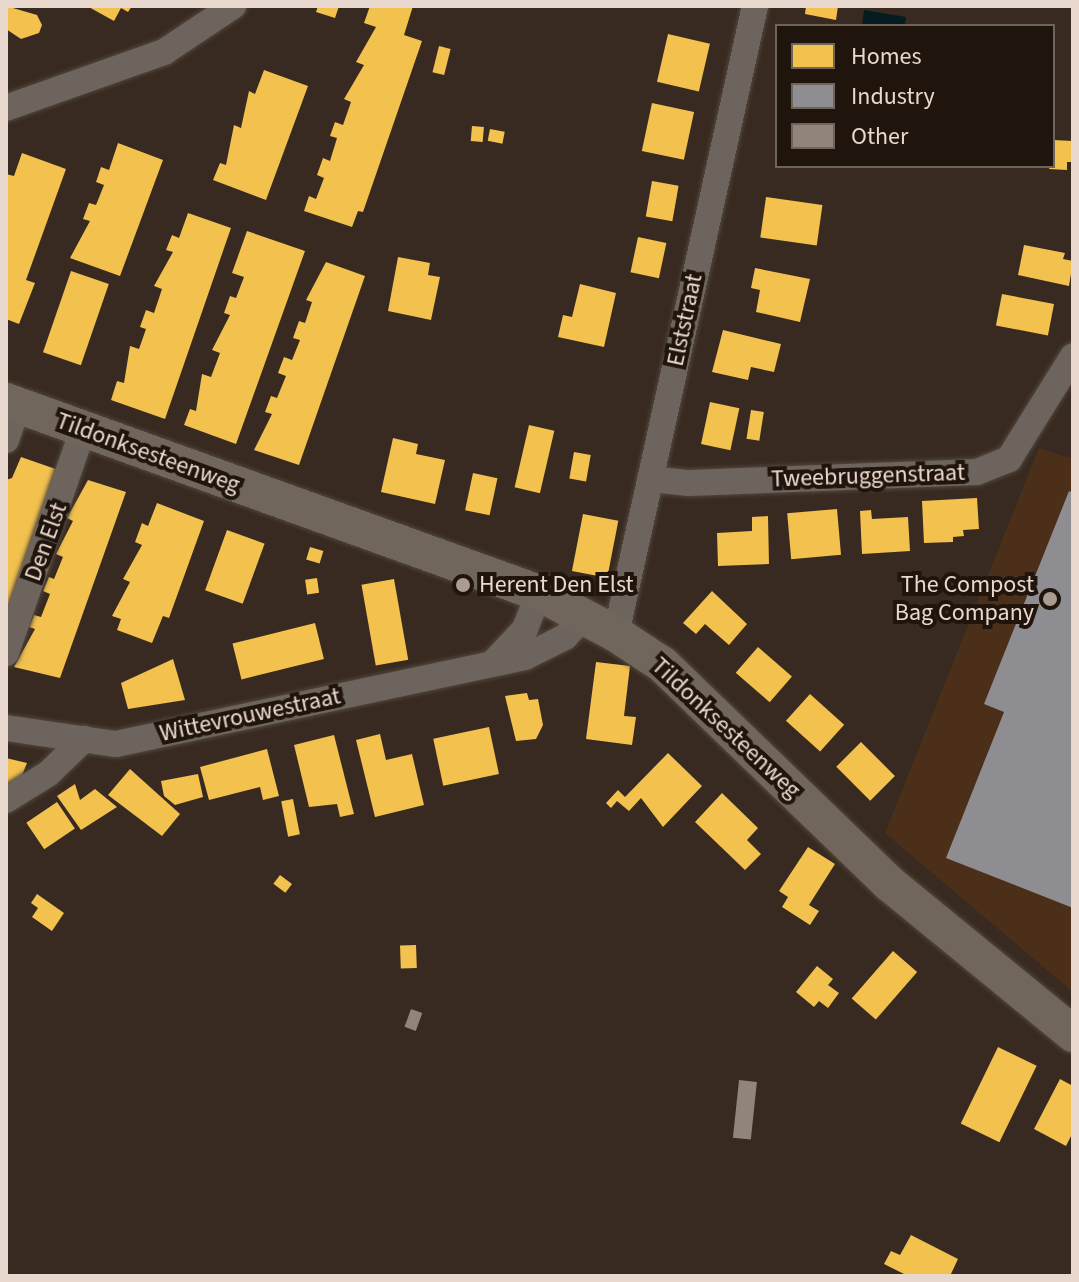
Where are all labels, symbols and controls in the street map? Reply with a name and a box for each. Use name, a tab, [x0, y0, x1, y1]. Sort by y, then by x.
legend	[775, 24, 1055, 168]
text: Homes	[851, 39, 922, 74]
text: Industry	[851, 79, 935, 114]
text: Other	[851, 119, 908, 154]
street label: Elststraat	[661, 271, 709, 369]
street label: Tildonksesteenweg	[52, 406, 244, 500]
street label: Tweebruggenstraat	[771, 458, 965, 494]
street label: Den Elst	[19, 499, 73, 585]
place label: Herent Den Elst	[479, 571, 634, 599]
place label: The Compost Bag Company	[895, 571, 1034, 627]
marker: Herent Den Elst	[454, 576, 472, 594]
marker: The Compost Bag Company	[1041, 590, 1059, 608]
street label: Tildonksesteenweg	[645, 652, 807, 804]
street label: Wittevrouwestraat	[157, 682, 343, 748]

